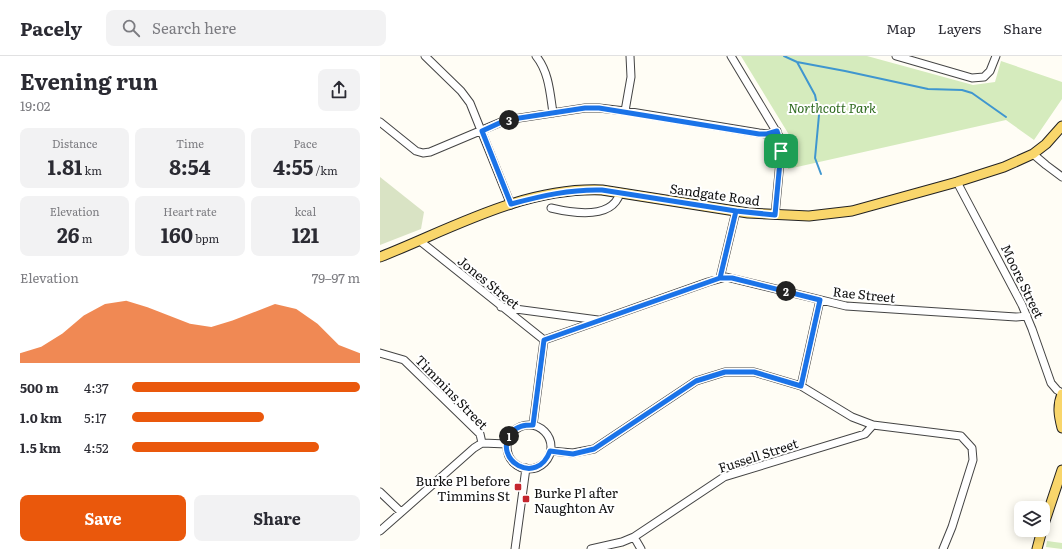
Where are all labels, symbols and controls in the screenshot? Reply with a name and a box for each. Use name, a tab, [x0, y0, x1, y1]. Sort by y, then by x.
search box	[106, 10, 386, 46]
text: Pacely	[20, 14, 82, 42]
text: Search here	[152, 16, 236, 39]
icon: search	[120, 17, 142, 39]
text: Map	[886, 18, 916, 38]
text: Layers	[938, 18, 981, 38]
text: Share	[1003, 18, 1042, 38]
text: Evening run	[20, 64, 158, 97]
button: share	[318, 69, 360, 111]
text: 19:02	[20, 96, 50, 115]
park label: Northcott Park	[788, 98, 877, 117]
pin: 3	[499, 110, 519, 130]
text: 3	[506, 112, 512, 128]
pin	[764, 134, 798, 168]
text: Distance	[52, 135, 97, 151]
text: Time	[176, 135, 204, 151]
text: Pace	[294, 135, 317, 151]
icon: arrive	[770, 140, 792, 162]
text: 1.81	[47, 151, 82, 181]
text: 8:54	[169, 151, 211, 181]
text: 4:55	[273, 151, 313, 181]
text: km	[82, 162, 102, 178]
text: /km	[313, 162, 338, 178]
street label: Sandgate Road	[669, 178, 761, 210]
text: Elevation	[50, 203, 100, 219]
text: Heart rate	[163, 203, 217, 219]
text: kcal	[294, 203, 316, 219]
text: 26	[57, 219, 79, 249]
text: 160	[161, 219, 193, 249]
text: 121	[292, 219, 319, 249]
text: m	[79, 230, 92, 246]
text: bpm	[193, 230, 219, 246]
street label: Moore Street	[997, 241, 1049, 322]
street label: Jones Street	[454, 251, 525, 313]
text: Elevation	[20, 268, 79, 287]
text: 79–97 m	[312, 268, 360, 287]
pin: 2	[776, 281, 796, 301]
street label: Rae Street	[832, 281, 897, 307]
text: 2	[783, 283, 789, 299]
street label: Timmins Street	[411, 350, 493, 434]
text: 500 m	[20, 378, 59, 397]
text: 4:37	[84, 378, 109, 397]
text: 1.0 km	[20, 408, 62, 427]
text: 5:17	[84, 408, 106, 427]
pin: 1	[499, 426, 519, 446]
text: 1	[507, 428, 511, 444]
street label: Fussell Street	[716, 433, 801, 477]
text: 1.5 km	[20, 438, 61, 457]
text: 4:52	[84, 438, 109, 457]
place label: Burke Pl before Timmins St	[416, 471, 511, 505]
marker: Burke Pl before Timmins St	[513, 482, 523, 492]
place label: Burke Pl after Naughton Av	[534, 483, 619, 517]
marker: Burke Pl after Naughton Av	[521, 494, 531, 504]
button: Save	[20, 495, 186, 541]
button: Share	[194, 495, 360, 541]
map controls	[1014, 501, 1050, 537]
button: layers	[1014, 501, 1050, 537]

